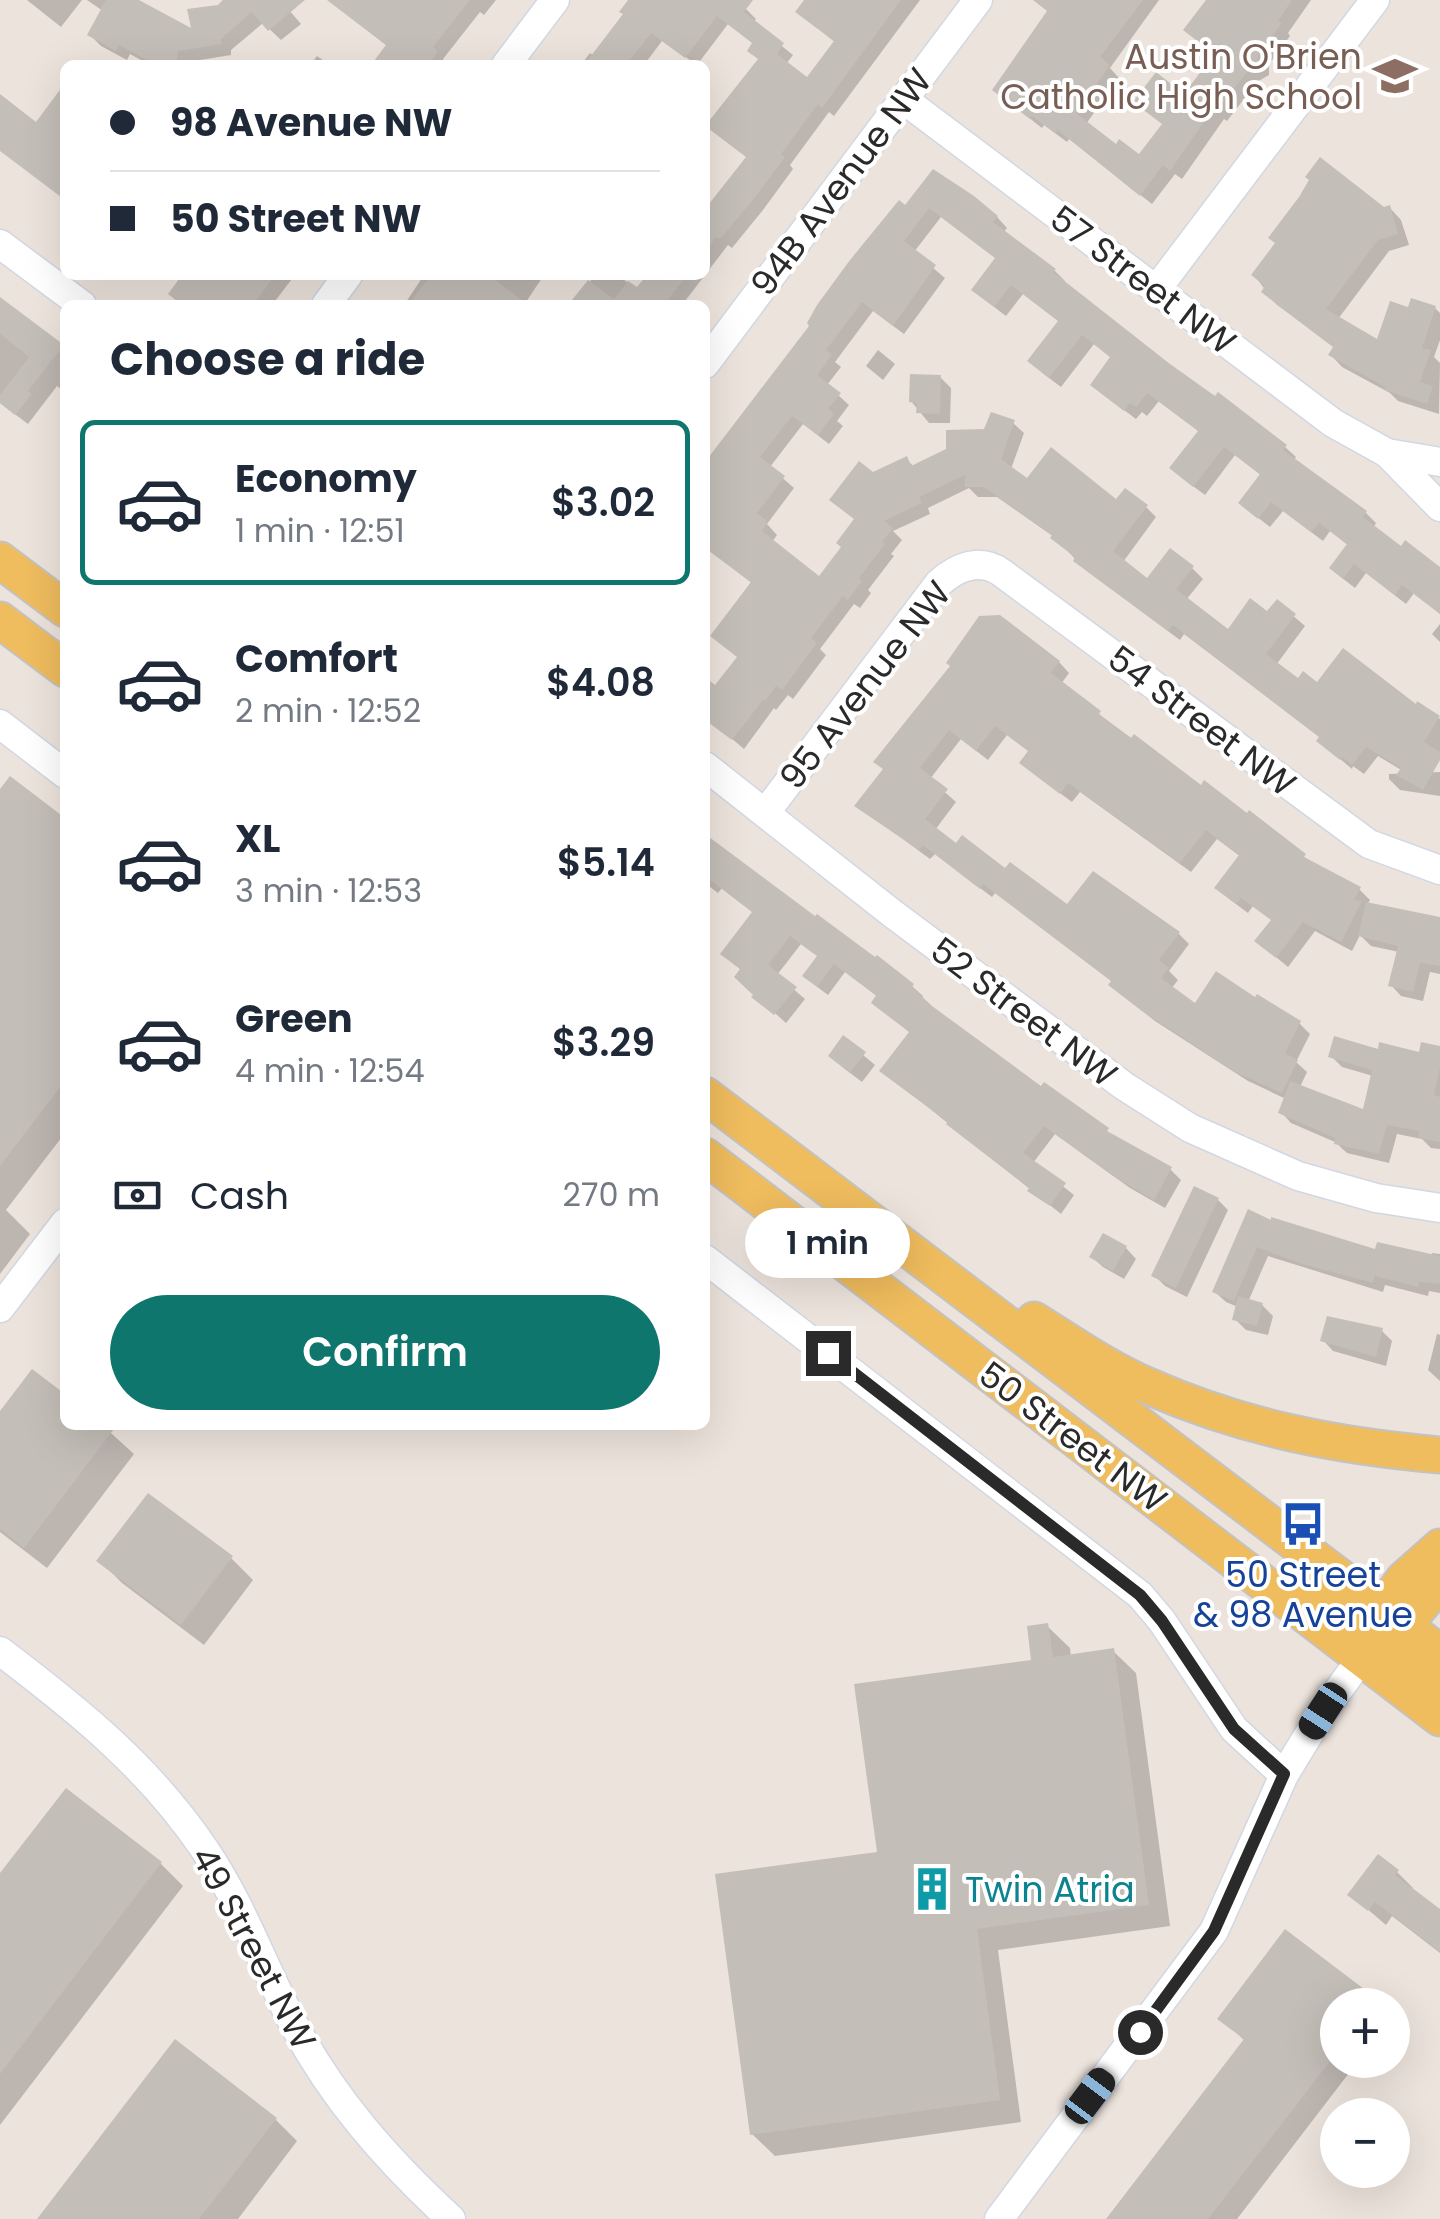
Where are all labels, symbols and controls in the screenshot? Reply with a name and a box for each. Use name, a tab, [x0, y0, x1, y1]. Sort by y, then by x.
place label: Austin O'Brien Catholic High School	[1000, 32, 1362, 121]
school or university icon: Austin O'Brien Catholic High School	[1371, 52, 1419, 100]
street label: 94B Avenue NW	[739, 58, 943, 306]
text: 98 Avenue NW	[170, 96, 453, 149]
text: 50 Street NW	[170, 192, 421, 245]
street label: 57 Street NW	[1040, 194, 1246, 366]
text: Choose a ride	[110, 328, 425, 391]
text: Economy	[235, 452, 417, 505]
icon: car	[115, 458, 205, 548]
text: $3.02	[551, 476, 655, 529]
text: 1 min · 12:51	[235, 508, 405, 553]
street label: 95 Avenue NW	[768, 570, 962, 800]
text: Comfort	[235, 632, 398, 685]
street label: 54 Street NW	[1098, 634, 1306, 808]
icon: car	[115, 638, 205, 728]
text: $4.08	[546, 656, 655, 709]
text: 2 min · 12:52	[235, 688, 421, 733]
text: XL	[235, 812, 280, 865]
icon: car	[115, 818, 205, 908]
text: $5.14	[557, 836, 655, 889]
text: 3 min · 12:53	[235, 868, 422, 913]
street label: 52 Street NW	[921, 926, 1127, 1098]
text: Green	[235, 992, 353, 1045]
icon: car	[115, 998, 205, 1088]
text: $3.29	[552, 1016, 655, 1069]
text: 4 min · 12:54	[235, 1048, 425, 1093]
icon: cash	[110, 1168, 165, 1223]
text: Cash	[190, 1169, 289, 1222]
text: 270 m	[563, 1172, 660, 1217]
callout: 1 min	[746, 1208, 910, 1278]
text: 1 min	[786, 1220, 869, 1265]
button: Confirm	[110, 1295, 660, 1410]
route end	[806, 1331, 851, 1376]
street label: 50 Street NW	[969, 1350, 1177, 1524]
bus stop icon: 50 Street & 98 Avenue	[1279, 1500, 1327, 1548]
place label: 50 Street & 98 Avenue	[1193, 1550, 1413, 1639]
car	[1294, 1678, 1352, 1744]
street label: 49 Street NW	[180, 1838, 328, 2058]
building icon: Twin Atria	[908, 1865, 956, 1913]
place label: Twin Atria	[965, 1865, 1135, 1914]
map controls	[1320, 1988, 1410, 2188]
button: +	[1320, 1988, 1410, 2078]
route start	[1118, 2010, 1163, 2055]
car	[1060, 2063, 1120, 2129]
button: −	[1320, 2098, 1410, 2188]

